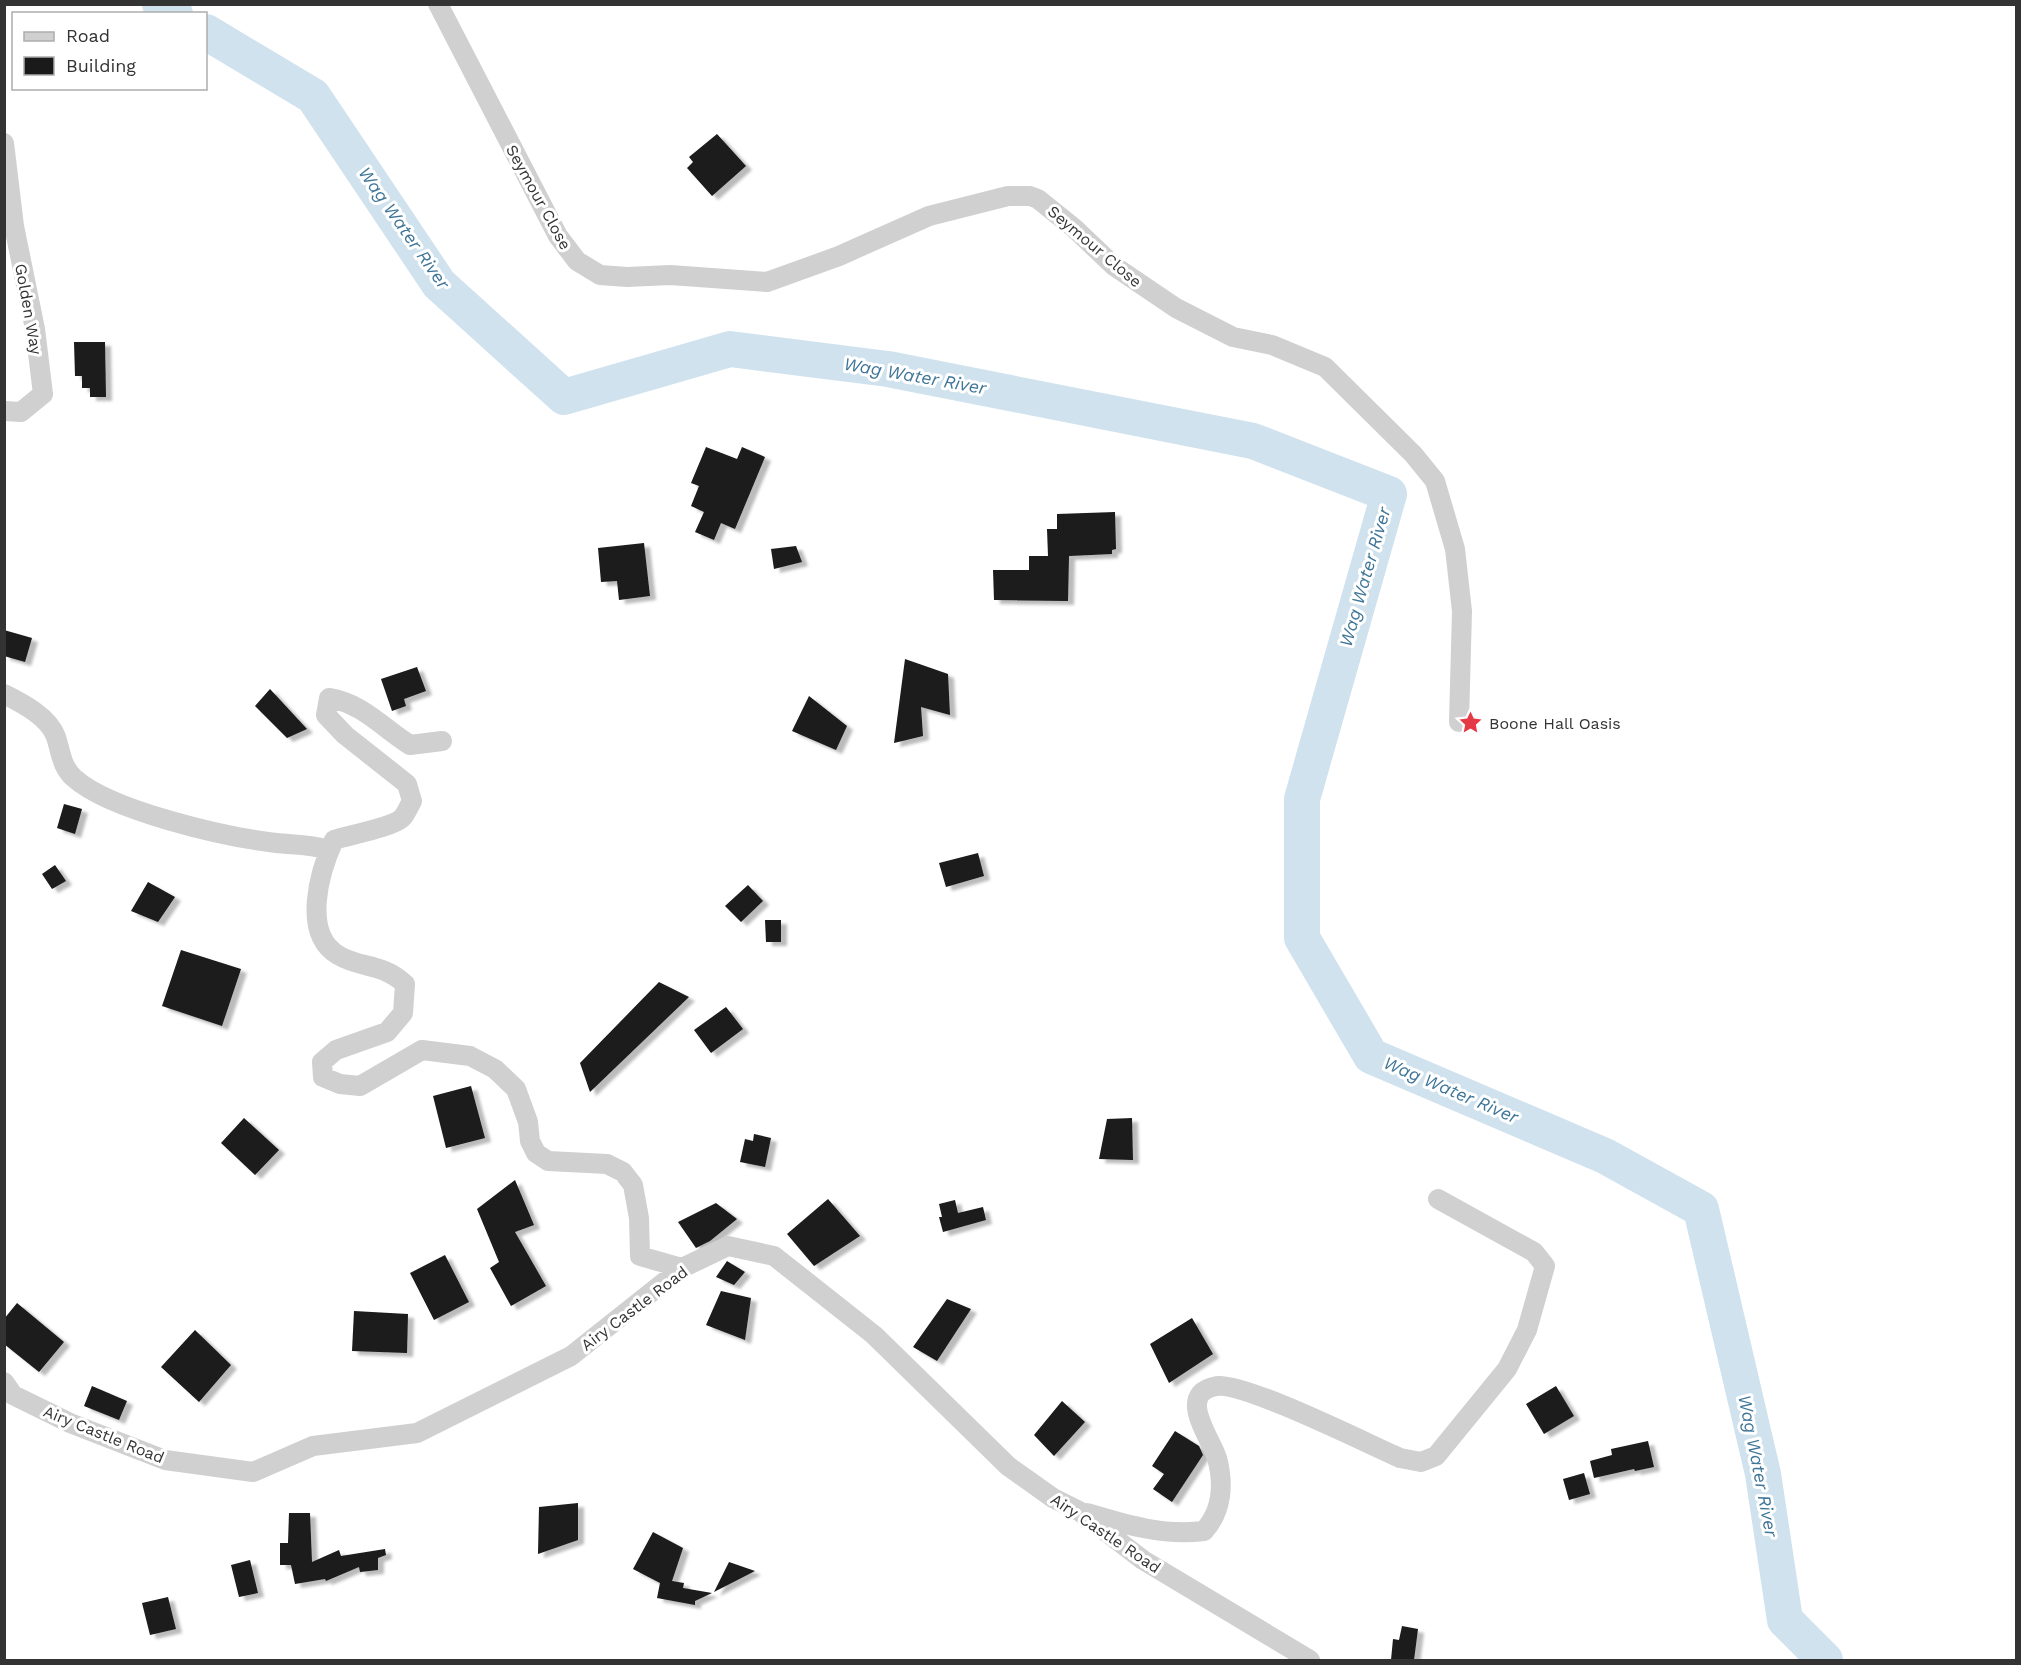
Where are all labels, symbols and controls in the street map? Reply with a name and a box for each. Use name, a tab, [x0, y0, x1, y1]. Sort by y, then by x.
legend	[12, 12, 207, 90]
text: Road	[66, 25, 110, 46]
text: Building	[66, 55, 136, 76]
street label: Seymour Close	[502, 142, 575, 253]
water label: Wag Water River	[354, 163, 455, 294]
street label: Seymour Close	[1044, 202, 1146, 291]
street label: Golden Way	[11, 262, 46, 357]
water label: Wag Water River	[842, 353, 989, 399]
water label: Wag Water River	[1335, 504, 1395, 649]
place icon: Boone Hall Oasis	[1458, 710, 1484, 736]
place label: Boone Hall Oasis	[1489, 714, 1621, 733]
water label: Wag Water River	[1381, 1052, 1523, 1128]
street label: Airy Castle Road	[577, 1262, 691, 1355]
water label: Wag Water River	[1734, 1393, 1783, 1540]
street label: Airy Castle Road	[41, 1402, 167, 1467]
street label: Airy Castle Road	[1047, 1490, 1164, 1577]

